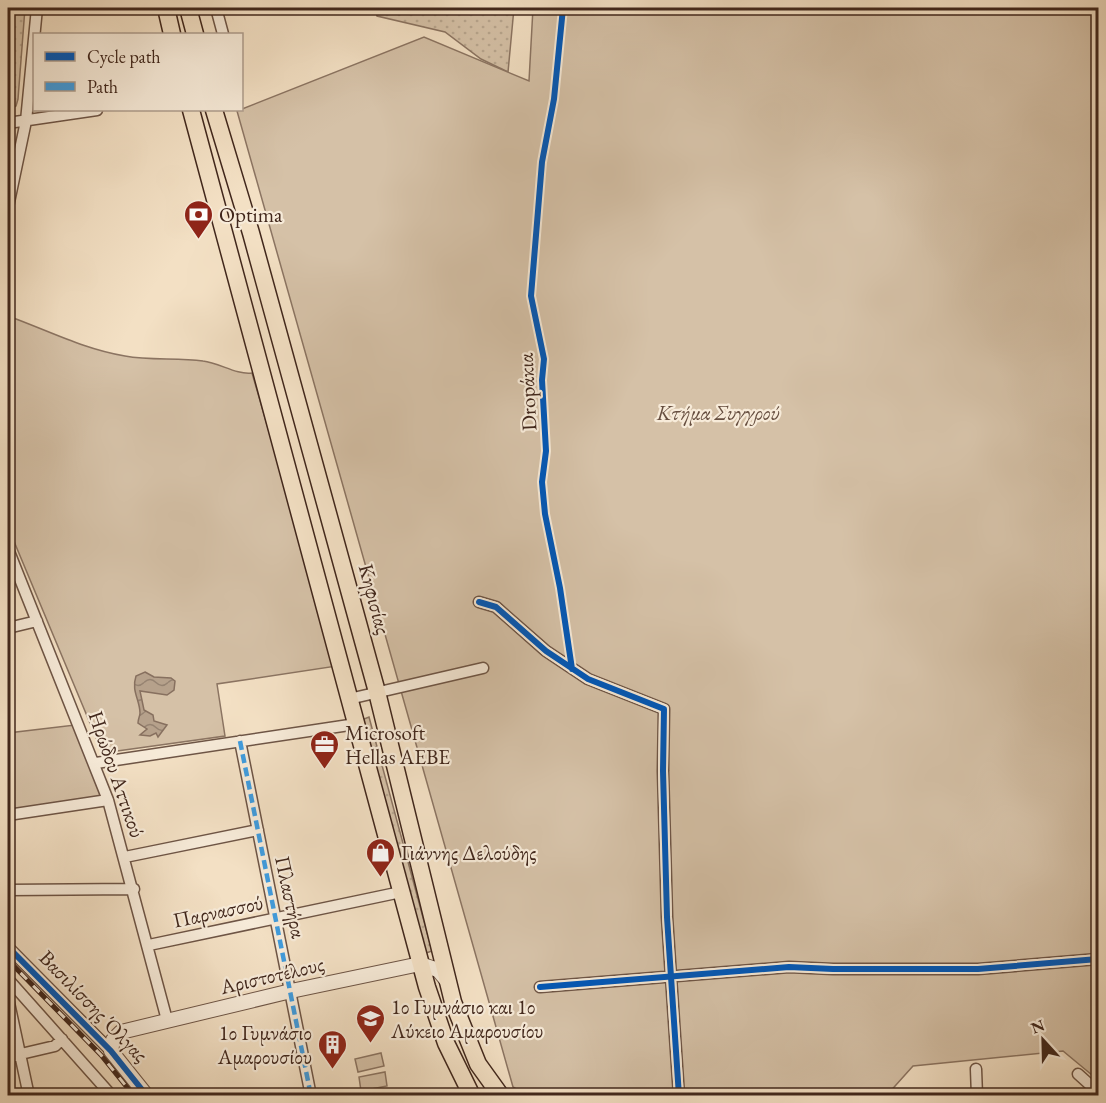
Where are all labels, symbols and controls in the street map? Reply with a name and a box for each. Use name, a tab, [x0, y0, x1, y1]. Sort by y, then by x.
legend	[33, 33, 243, 111]
text: Cycle path	[87, 45, 161, 68]
text: Path	[87, 75, 118, 98]
bank icon: Optima	[182, 198, 214, 240]
place label: Optima	[219, 201, 283, 228]
street label: Dropάκια	[511, 352, 543, 432]
park label: Κτήμα Συγγρού	[656, 399, 779, 426]
street label: Κηφισίας	[353, 561, 397, 637]
street label: Ηρώδου Αττικού	[83, 707, 151, 841]
place label: Microsoft Hellas AEBE	[345, 719, 450, 770]
office icon: Microsoft Hellas AEBE	[308, 728, 340, 770]
shop icon: Γιάννης Δελούδης	[364, 836, 396, 878]
place label: Γιάννης Δελούδης	[401, 839, 537, 866]
street label: Πλαστήρα	[269, 853, 313, 941]
street label: Παρνασσού	[170, 888, 266, 934]
street label: Βασιλίσσης Όλγας	[34, 944, 154, 1068]
street label: Αριστοτέλους	[216, 950, 327, 1000]
place label: 1ο Γυμνάσιο και 1ο Λύκειο Αμαρουσίου	[390, 993, 543, 1044]
school or university icon: 1ο Γυμνάσιο και 1ο Λύκειο Αμαρουσίου	[354, 1002, 386, 1044]
north arrow	[1013, 1010, 1073, 1070]
text: N	[1028, 1014, 1048, 1039]
place label: 1ο Γυμνάσιο Αμαρουσίου	[217, 1019, 312, 1070]
building icon: 1ο Γυμνάσιο Αμαρουσίου	[317, 1028, 349, 1070]

